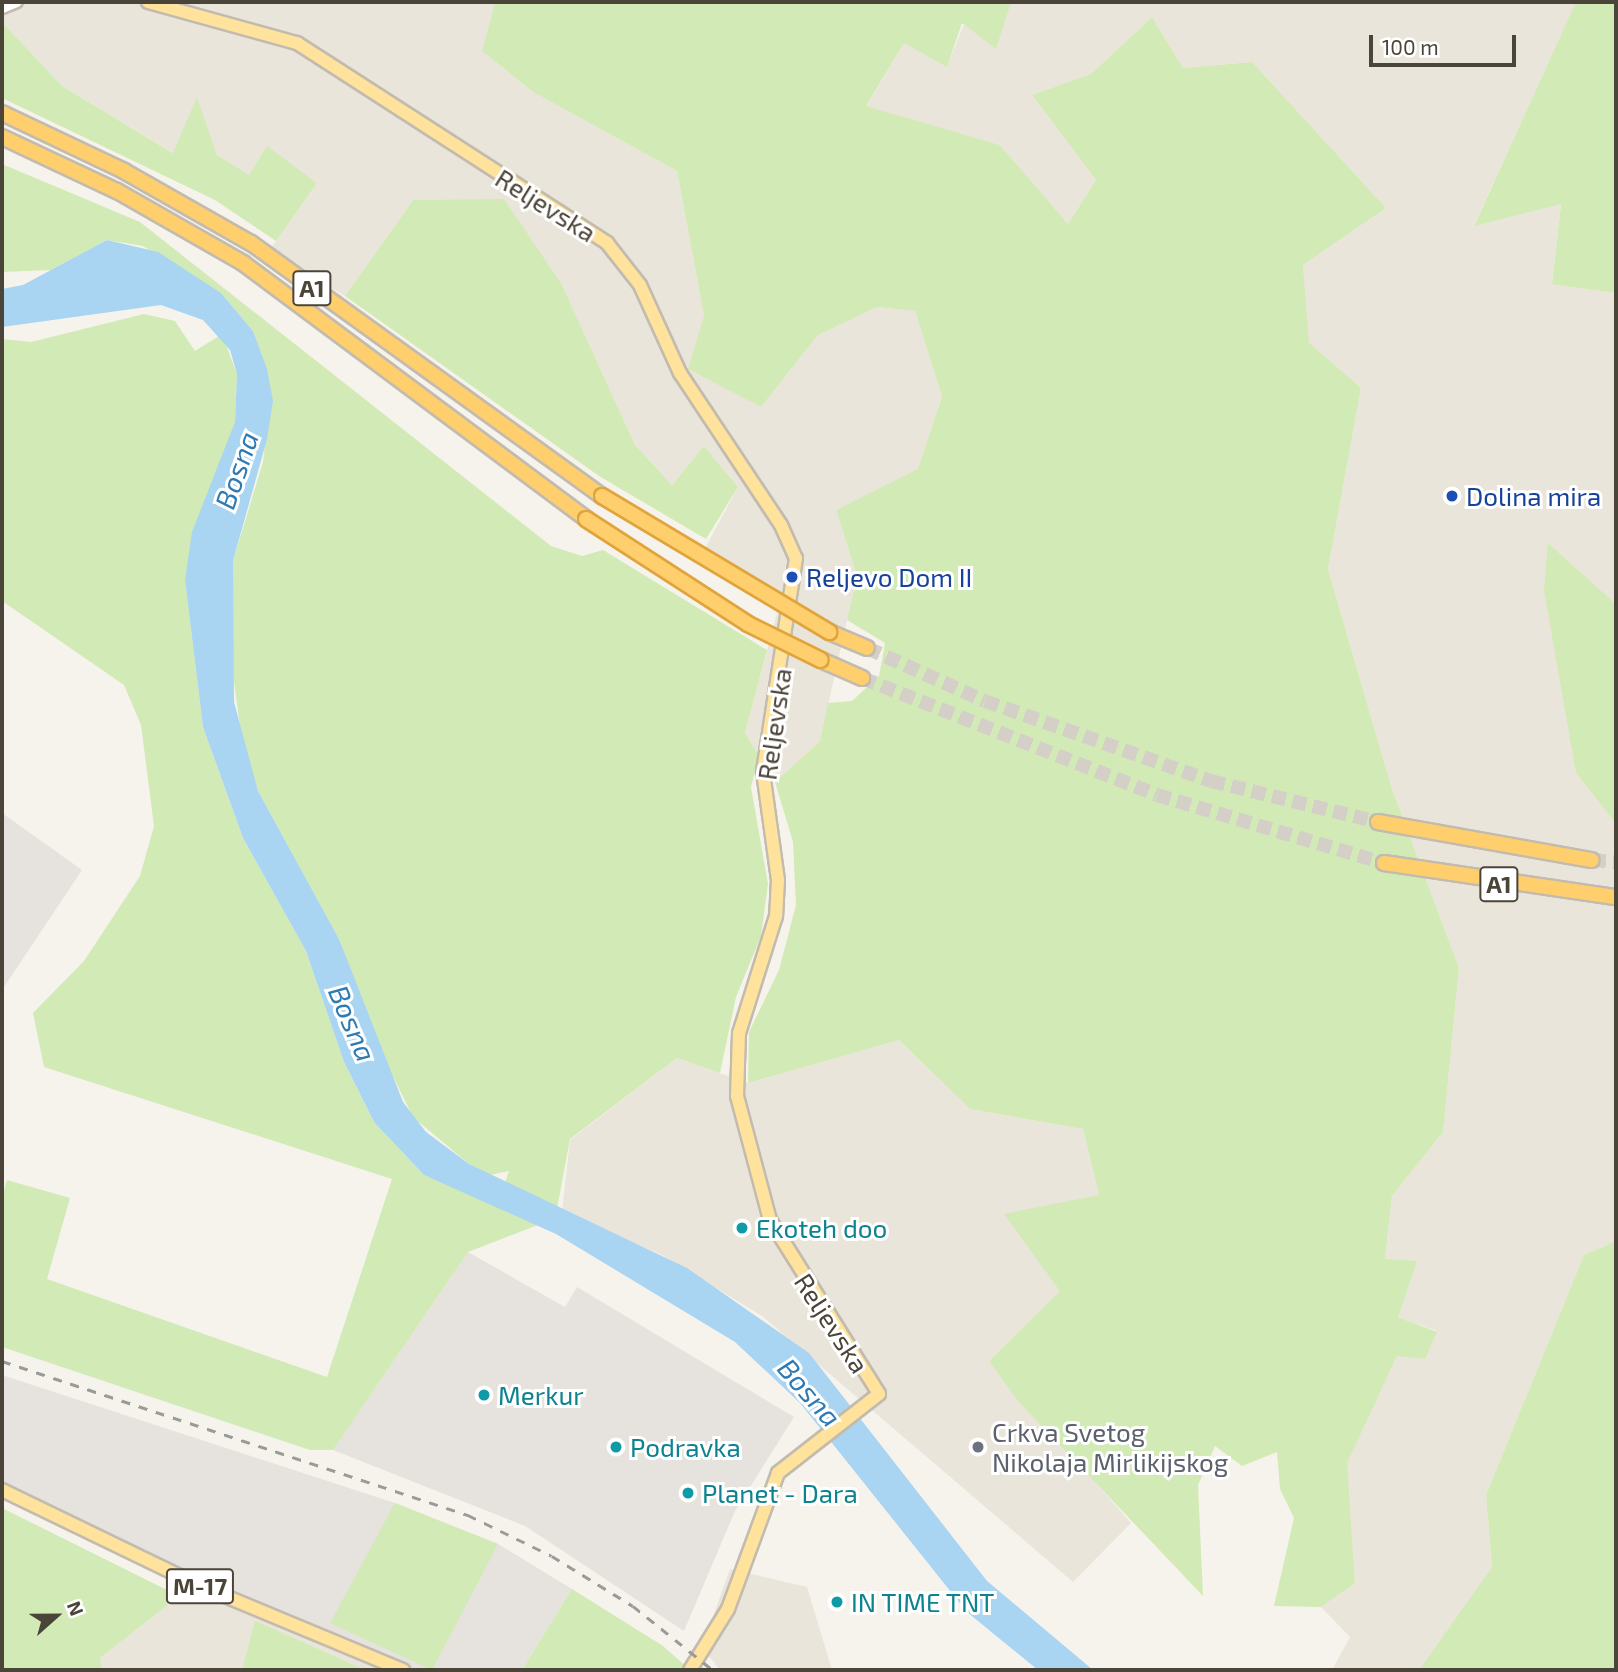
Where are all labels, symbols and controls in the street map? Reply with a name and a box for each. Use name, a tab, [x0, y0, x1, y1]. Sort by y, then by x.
scale bar	[1373, 21, 1520, 65]
text: 100 m	[1382, 34, 1439, 59]
street label: Reljevska	[490, 162, 602, 248]
road number: A1	[291, 268, 333, 309]
water label: Bosna	[207, 427, 265, 513]
place label: Dolina mira	[1466, 480, 1601, 512]
marker: Dolina mira	[1444, 488, 1460, 504]
place label: Reljevo Dom II	[806, 561, 972, 593]
marker: Reljevo Dom II	[784, 569, 800, 585]
street label: Reljevska	[751, 666, 797, 782]
road number: A1	[1478, 864, 1520, 904]
water label: Bosna	[322, 980, 384, 1066]
place label: Ekoteh doo	[756, 1212, 887, 1244]
marker: Ekoteh doo	[734, 1220, 750, 1236]
street label: Reljevska	[788, 1267, 876, 1379]
water label: Bosna	[771, 1351, 849, 1433]
place label: Merkur	[498, 1379, 584, 1411]
marker: Merkur	[476, 1387, 492, 1403]
place label: Crkva Svetog Nikolaja Mirlikijskog	[992, 1416, 1228, 1478]
place label: Podravka	[630, 1431, 741, 1463]
marker: Podravka	[608, 1439, 624, 1455]
marker: Crkva Svetog Nikolaja Mirlikijskog	[970, 1439, 986, 1455]
place label: Planet - Dara	[702, 1477, 858, 1509]
marker: Planet - Dara	[680, 1485, 696, 1501]
road number: M-17	[165, 1566, 235, 1606]
north arrow	[21, 1581, 91, 1651]
place label: IN TIME TNT	[851, 1586, 996, 1618]
marker: IN TIME TNT	[829, 1594, 845, 1610]
text: N	[63, 1598, 89, 1619]

